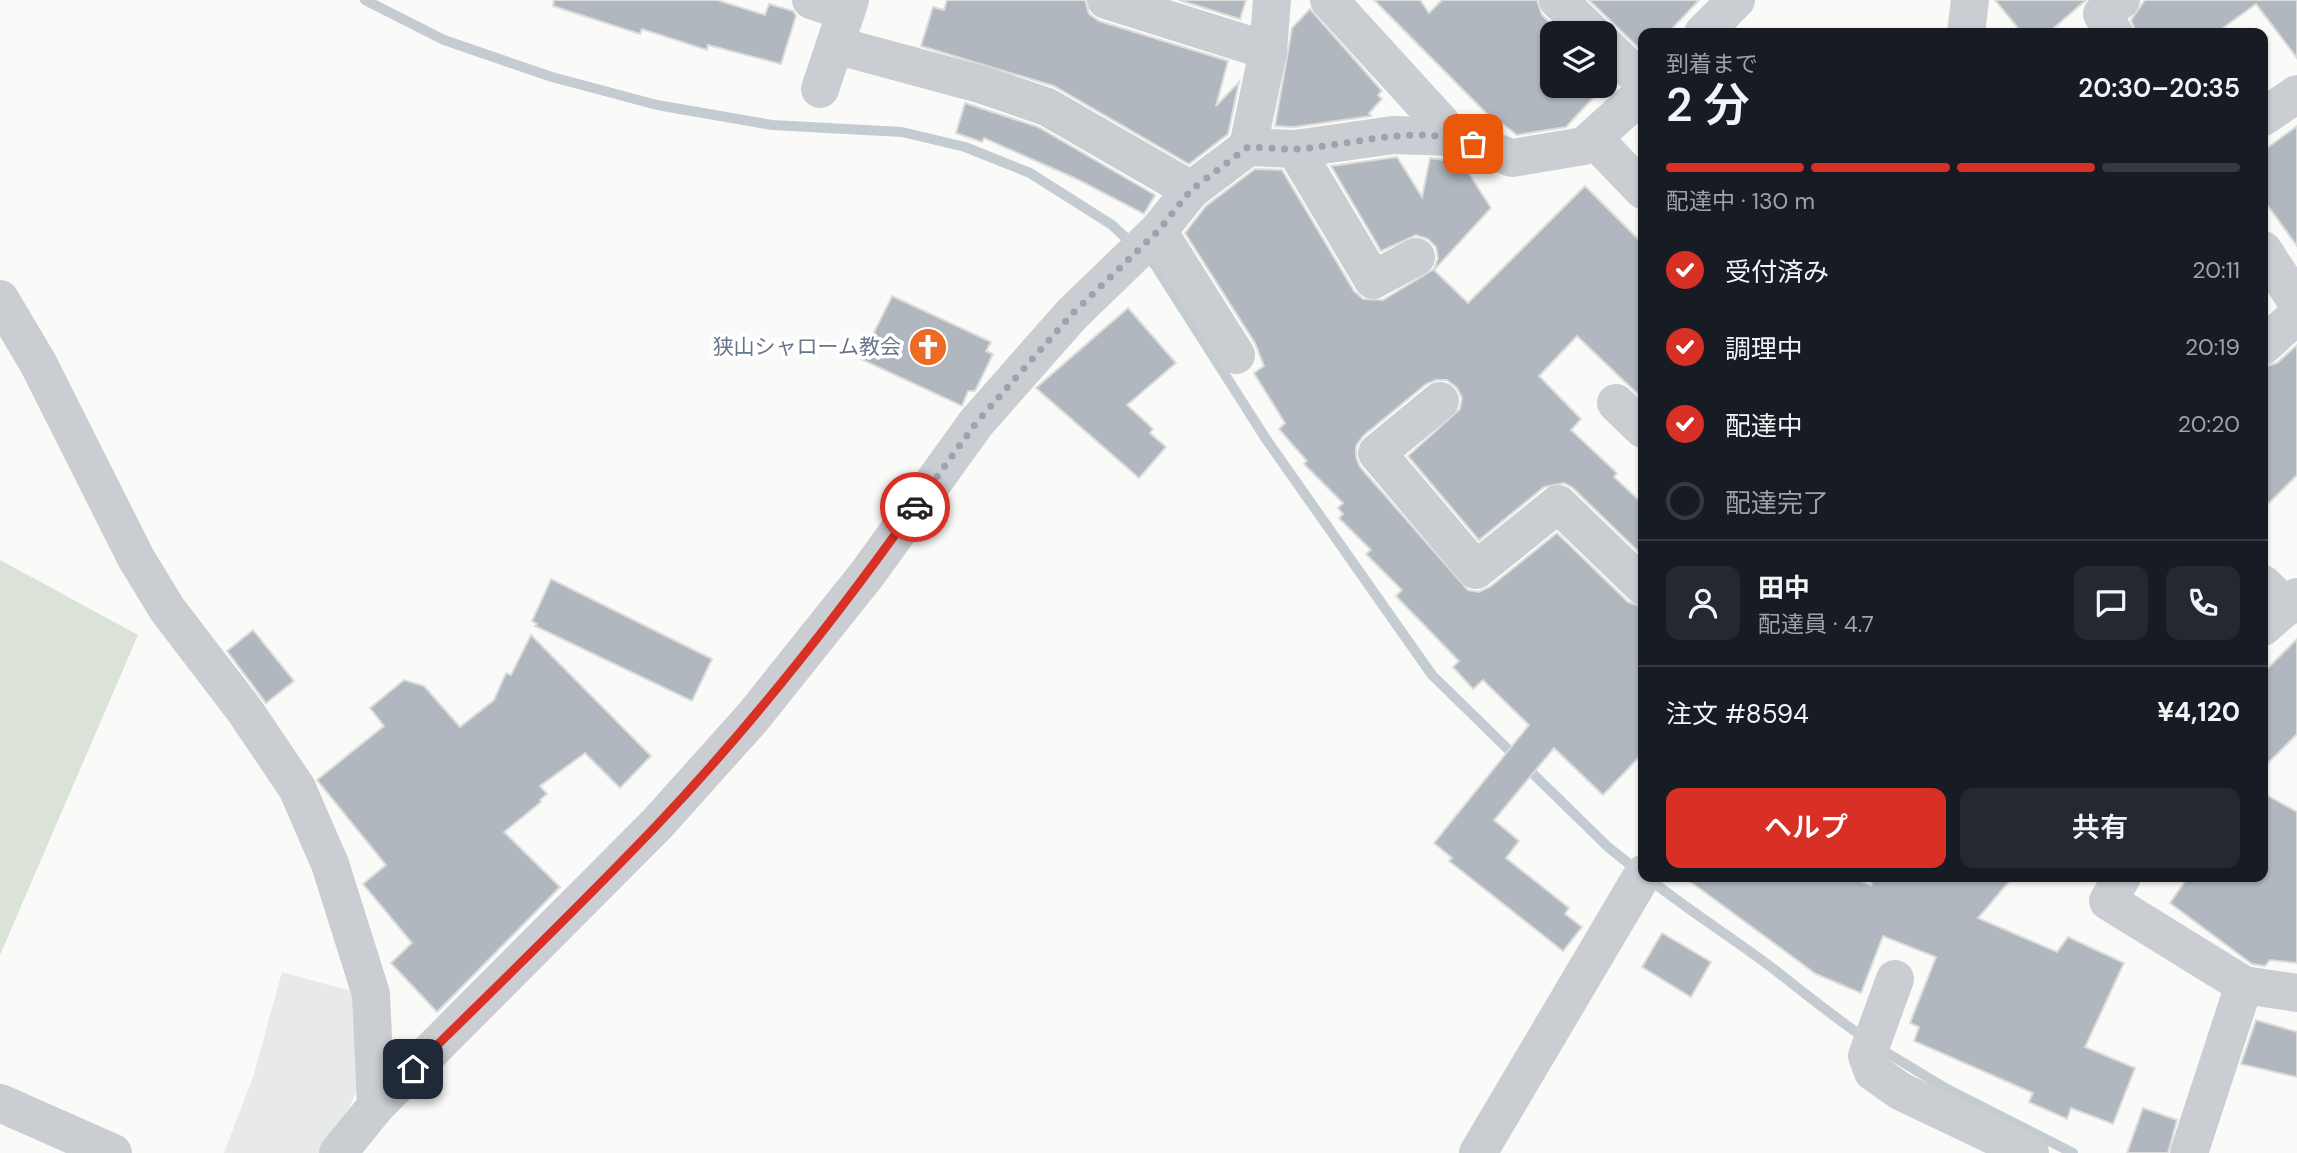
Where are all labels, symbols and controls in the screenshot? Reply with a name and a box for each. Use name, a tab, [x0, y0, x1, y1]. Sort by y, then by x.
map controls	[1540, 21, 1617, 98]
button: layers	[1540, 21, 1617, 98]
text: 到着まで	[1666, 49, 1758, 79]
text: 20:30–20:35	[2078, 71, 2240, 105]
text: 2 分	[1666, 75, 1750, 135]
pin	[1443, 114, 1503, 174]
icon: bag	[1454, 125, 1492, 163]
text: 配達中 · 130 m	[1666, 186, 1815, 216]
icon: check	[1666, 251, 1704, 289]
text: 受付済み	[1725, 255, 1829, 289]
text: 20:11	[2192, 255, 2240, 285]
church icon: 狭山シャローム教会	[907, 326, 949, 368]
icon: check	[1666, 328, 1704, 366]
text: 調理中	[1725, 332, 1803, 366]
text: 20:19	[2185, 332, 2240, 362]
place label: 狭山シャローム教会	[713, 333, 901, 361]
icon: check	[1666, 405, 1704, 443]
text: 配達中	[1725, 409, 1803, 443]
text: 20:20	[2178, 409, 2240, 439]
courier	[880, 472, 950, 542]
text: 配達完了	[1725, 486, 1829, 520]
icon: car	[896, 488, 934, 526]
button: person	[1666, 566, 1740, 640]
button: chat	[2074, 566, 2148, 640]
button: phone	[2166, 566, 2240, 640]
text: 田中	[1758, 571, 1810, 605]
text: 配達員 · 4.7	[1758, 609, 1874, 639]
text: ¥4,120	[2157, 695, 2240, 729]
text: 注文 #8594	[1666, 697, 1809, 731]
button: ヘルプ	[1666, 788, 1946, 868]
button: 共有	[1960, 788, 2240, 868]
pin	[383, 1039, 443, 1099]
icon: home	[394, 1050, 432, 1088]

